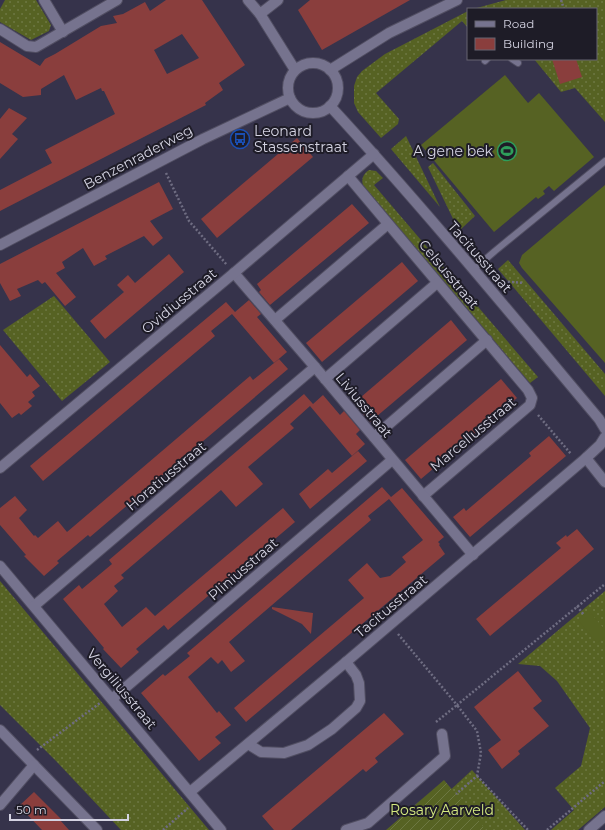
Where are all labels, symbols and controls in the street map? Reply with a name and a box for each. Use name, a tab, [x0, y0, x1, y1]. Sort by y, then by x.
legend	[467, 8, 597, 60]
text: Road	[503, 16, 534, 31]
text: Building	[503, 36, 554, 51]
street label: Benzenraderweg	[81, 121, 195, 193]
place label: Leonard Stassenstraat	[254, 122, 348, 156]
bus stop icon: Leonard Stassenstraat	[229, 128, 251, 150]
sports icon: A gene bek	[496, 140, 518, 162]
place label: A gene bek	[413, 142, 494, 160]
street label: Tacitusstraat	[444, 218, 516, 297]
street label: Celsusstraat	[415, 236, 483, 312]
street label: Ovidiusstraat	[138, 264, 220, 338]
street label: Liviusstraat	[332, 369, 397, 441]
street label: Marcellusstraat	[426, 393, 520, 475]
street label: Horatiusstraat	[122, 437, 210, 515]
street label: Pliniusstraat	[204, 534, 282, 604]
street label: Tacitusstraat	[351, 570, 431, 641]
street label: Vergiliusstraat	[83, 645, 161, 733]
scale bar	[10, 796, 128, 822]
park label: Rosary Aarveld	[390, 801, 494, 819]
text: 50 m	[16, 802, 47, 817]

